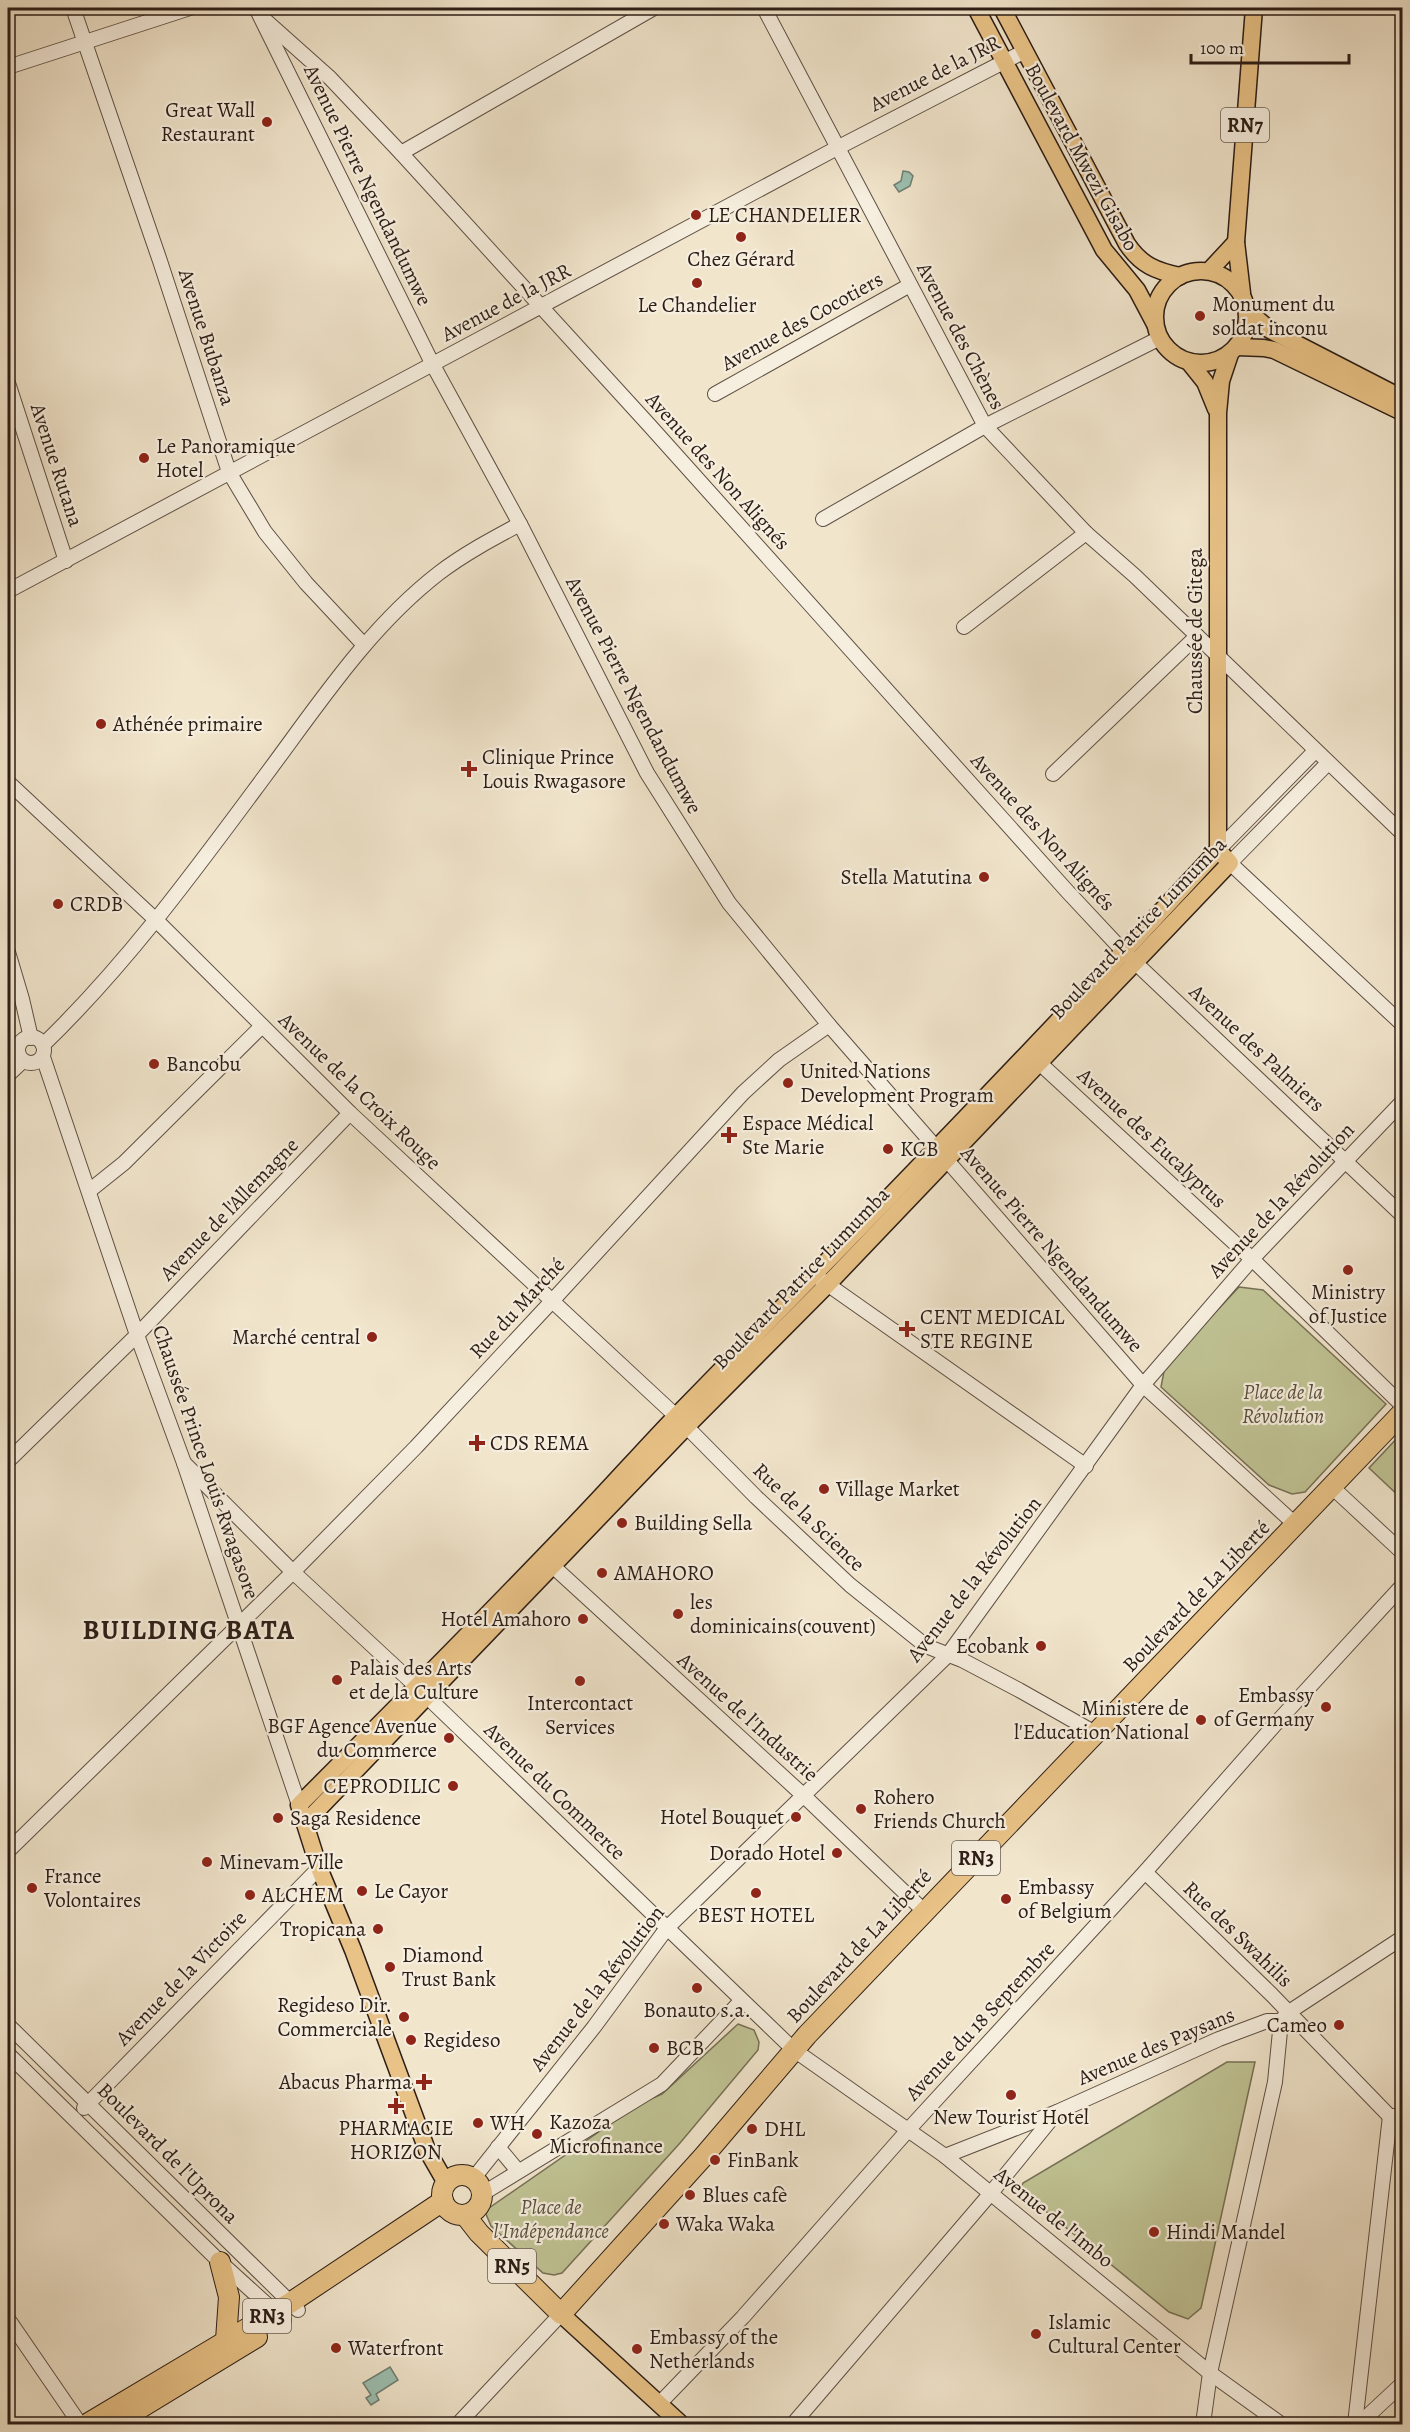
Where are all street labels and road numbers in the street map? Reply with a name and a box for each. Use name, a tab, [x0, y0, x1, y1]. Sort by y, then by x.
street label: Avenue de la JRR	[864, 28, 1005, 118]
street label: Boulevard Mwezi Gisabo	[1019, 58, 1145, 256]
street label: Avenue Pierre Ngendandumwe	[297, 59, 439, 310]
road number: RN7	[1221, 108, 1269, 142]
street label: Avenue de la JRR	[435, 256, 576, 348]
street label: Avenue des Chènes	[910, 257, 1012, 415]
street label: Avenue Bubanza	[171, 264, 242, 409]
street label: Avenue des Cocotiers	[715, 265, 888, 378]
street label: Avenue des Non Alignés	[639, 385, 797, 556]
street label: Avenue Rutana	[24, 399, 90, 531]
street label: Chaussée de Gitega	[1181, 548, 1209, 714]
street label: Avenue Pierre Ngendandumwe	[559, 571, 709, 819]
street label: Avenue des Non Alignés	[964, 746, 1122, 917]
street label: Boulevard Patrice Lumumba	[1043, 831, 1233, 1025]
street label: Avenue des Palmiers	[1183, 977, 1331, 1118]
street label: Avenue de la Croix Rouge	[272, 1005, 447, 1176]
street label: Avenue des Eucalyptus	[1071, 1061, 1233, 1214]
street label: Avenue de la Révolution	[1201, 1116, 1360, 1285]
street label: Avenue de l'Allemagne	[153, 1131, 305, 1287]
street label: Avenue Pierre Ngendandumwe	[954, 1139, 1150, 1358]
street label: Boulevard Patrice Lumumba	[706, 1181, 896, 1375]
street label: Rue du Marché	[463, 1251, 571, 1365]
street label: Chaussée Prince Louis Rwagasore	[146, 1321, 266, 1603]
street label: Rue de la Science	[747, 1456, 871, 1578]
street label: Avenue de la Révolution	[900, 1490, 1048, 1668]
street label: Boulevard de La Liberté	[1116, 1514, 1276, 1678]
street label: Avenue de l'Industrie	[671, 1645, 824, 1788]
street label: Avenue du Commerce	[477, 1715, 632, 1866]
road number: RN3	[952, 1841, 1000, 1875]
street label: Boulevard de La Liberté	[780, 1863, 938, 2029]
street label: Rue des Swahilis	[1177, 1875, 1299, 1993]
street label: Avenue de la Révolution	[523, 1899, 671, 2077]
street label: Avenue de la Victoire	[108, 1904, 253, 2052]
street label: Avenue du 18 Septembre	[898, 1935, 1061, 2107]
street label: Avenue des Paysans	[1072, 2000, 1239, 2092]
street label: Boulevard de l'Uprona	[91, 2076, 245, 2230]
street label: Avenue de l'Imbo	[988, 2159, 1120, 2274]
road number: RN5	[488, 2249, 536, 2283]
road number: RN3	[243, 2299, 291, 2333]

